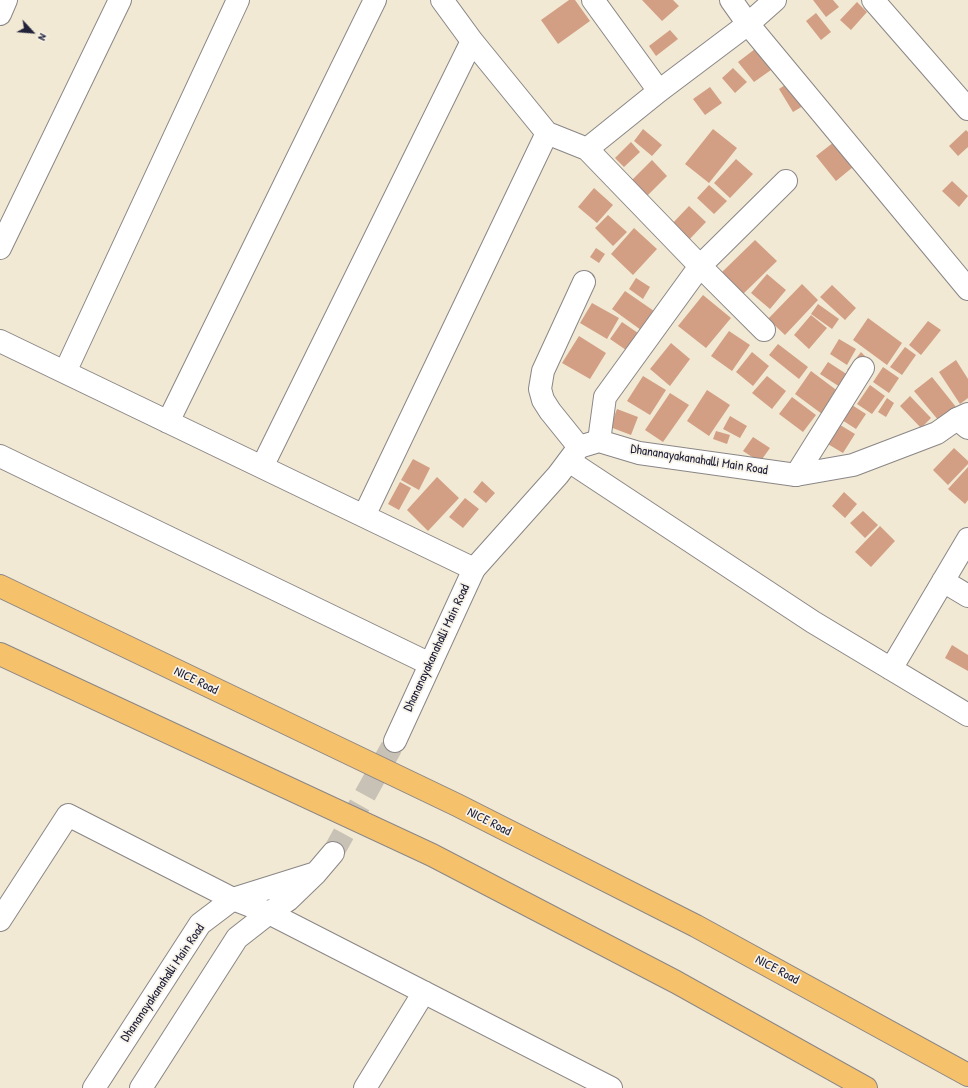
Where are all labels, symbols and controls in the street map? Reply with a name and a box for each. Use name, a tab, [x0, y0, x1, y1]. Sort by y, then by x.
north arrow	[12, 12, 52, 52]
text: N	[35, 32, 50, 43]
street label: Dhananayakanahalli Main Road	[629, 441, 769, 479]
street label: Dhananayakanahalli Main Road	[401, 582, 473, 714]
street label: NICE Road	[171, 664, 221, 698]
street label: NICE Road	[464, 804, 514, 840]
street label: Dhananayakanahalli Main Road	[118, 921, 208, 1045]
street label: NICE Road	[753, 952, 801, 988]

